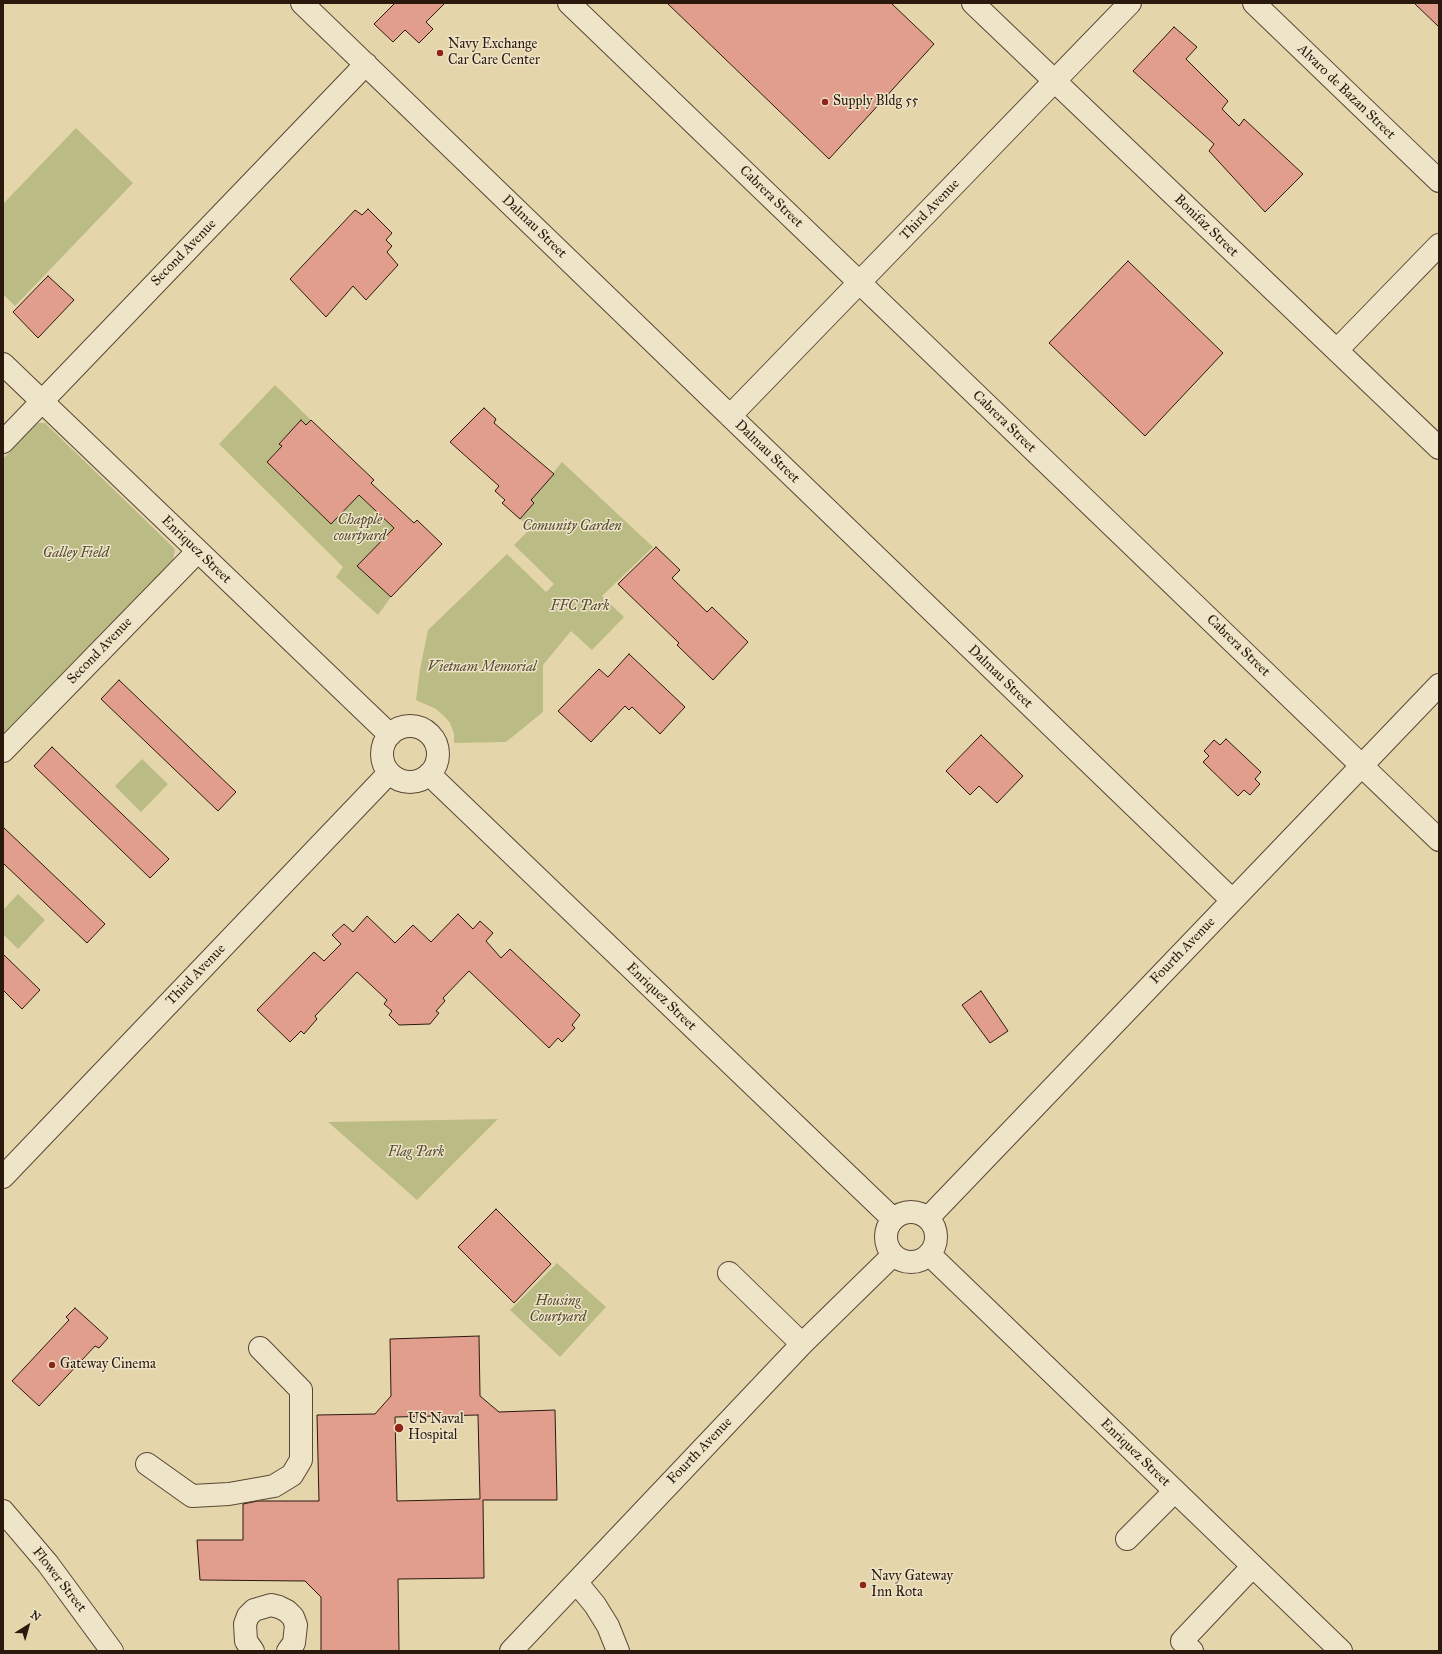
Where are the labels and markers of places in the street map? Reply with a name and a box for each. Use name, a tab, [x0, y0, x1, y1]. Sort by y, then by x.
place label: Navy Exchange Car Care Center	[448, 37, 540, 70]
marker: Navy Exchange Car Care Center	[435, 48, 445, 58]
place label: Supply Bldg 55	[833, 94, 918, 110]
marker: Supply Bldg 55	[820, 97, 830, 107]
place label: Gateway Cinema	[60, 1357, 156, 1373]
marker: Gateway Cinema	[47, 1360, 57, 1370]
place label: US Naval Hospital	[408, 1412, 464, 1444]
marker: US Naval Hospital	[393, 1422, 405, 1434]
place label: Navy Gateway Inn Rota	[871, 1569, 953, 1602]
marker: Navy Gateway Inn Rota	[858, 1580, 868, 1590]

